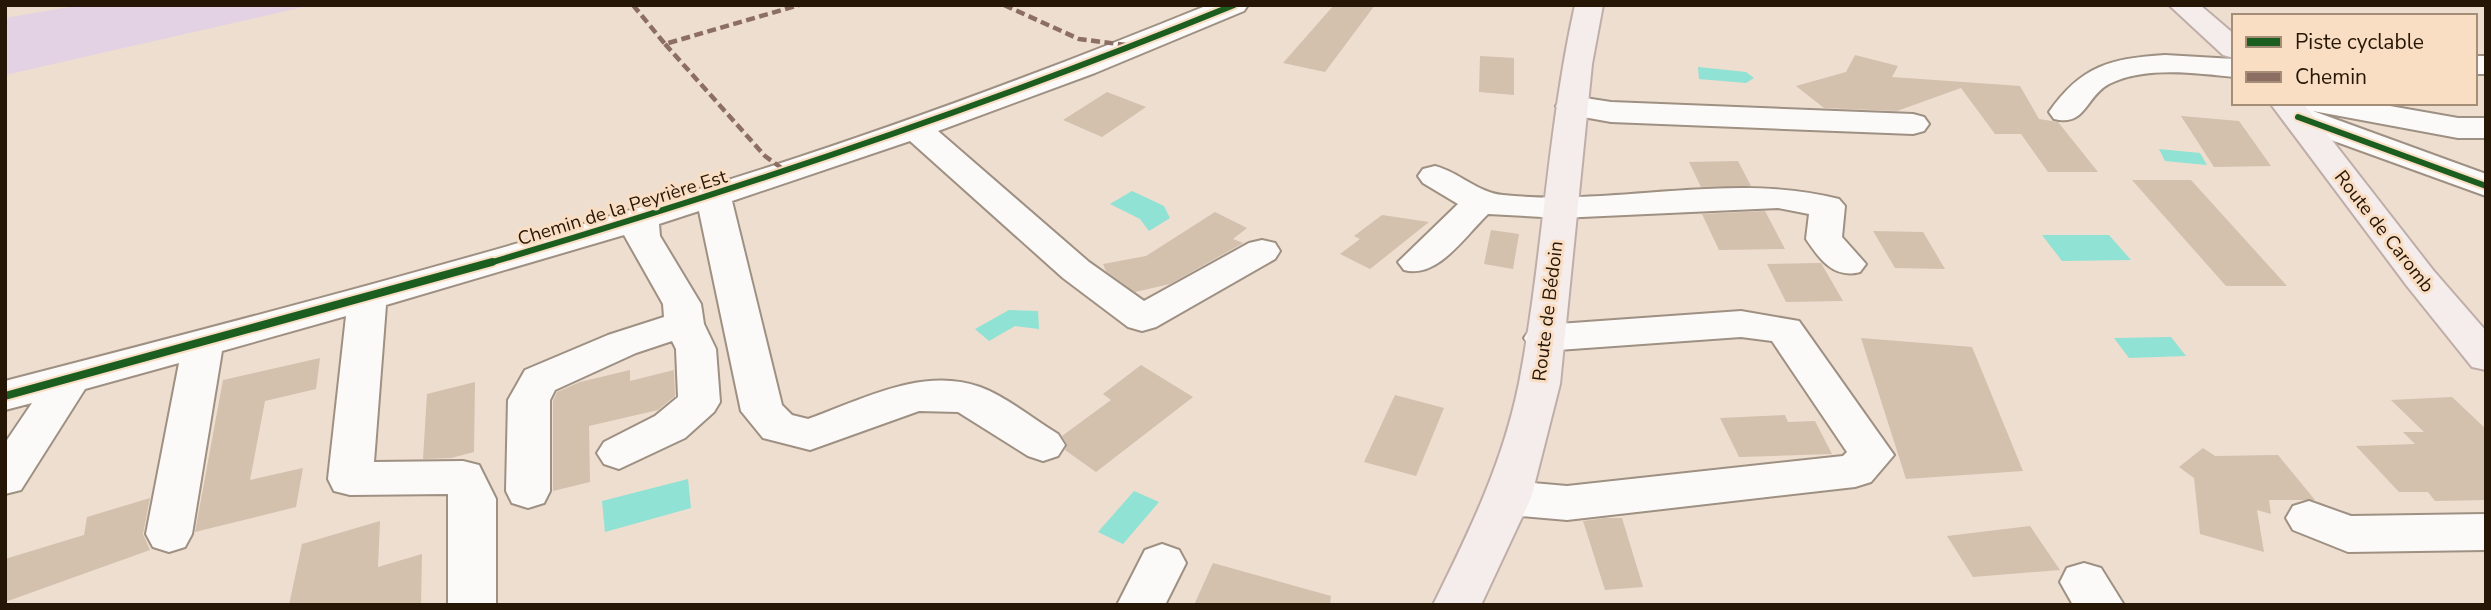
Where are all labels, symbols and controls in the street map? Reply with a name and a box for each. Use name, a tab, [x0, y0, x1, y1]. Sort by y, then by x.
legend	[2232, 14, 2477, 105]
text: Piste cyclable	[2295, 28, 2424, 56]
text: Chemin	[2295, 63, 2367, 91]
street label: Chemin de la Peyrière Est	[514, 164, 730, 252]
street label: Route de Caromb	[2328, 165, 2440, 298]
street label: Route de Bédoin	[1526, 240, 1569, 383]

